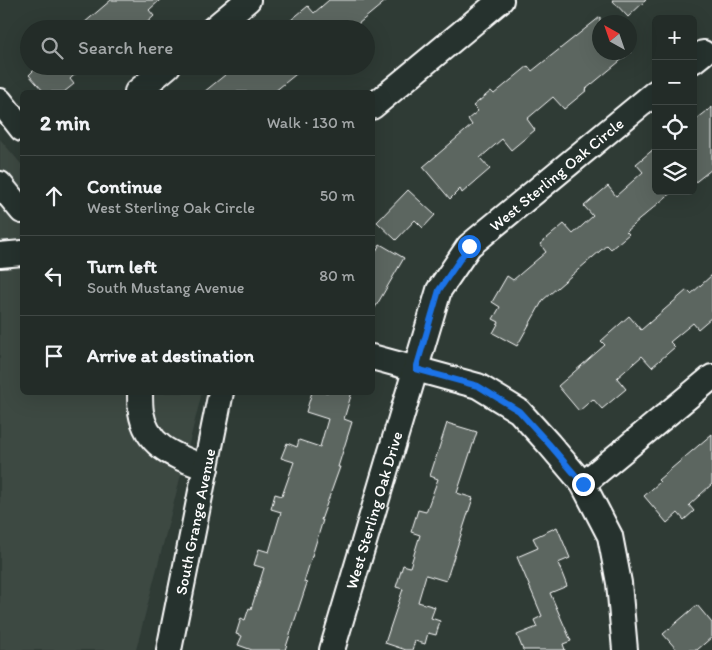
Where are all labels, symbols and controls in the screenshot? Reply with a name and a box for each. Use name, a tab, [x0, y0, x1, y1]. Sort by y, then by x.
north arrow	[592, 15, 637, 60]
map controls	[652, 15, 697, 195]
button: +	[652, 15, 697, 60]
search box	[20, 20, 375, 75]
icon: search	[38, 34, 66, 62]
text: Search here	[78, 36, 173, 59]
button: −	[652, 60, 697, 105]
button: locate	[652, 105, 697, 150]
text: 2 min	[40, 110, 90, 135]
text: Walk · 130 m	[267, 113, 355, 132]
street label: West Sterling Oak Circle	[486, 113, 628, 235]
button: layers	[652, 150, 697, 195]
text: Continue	[87, 175, 162, 198]
icon: ahead	[40, 182, 68, 210]
text: 50 m	[320, 186, 355, 205]
text: West Sterling Oak Circle	[87, 198, 255, 217]
route start	[458, 235, 481, 258]
text: Turn left	[87, 255, 157, 278]
icon: left	[40, 262, 68, 290]
text: 80 m	[319, 266, 355, 285]
text: South Mustang Avenue	[87, 278, 245, 297]
icon: arrive	[40, 342, 68, 370]
text: Arrive at destination	[87, 344, 254, 367]
street label: West Sterling Oak Drive	[342, 429, 407, 591]
street label: South Grange Avenue	[171, 447, 219, 596]
route end	[572, 473, 595, 496]

